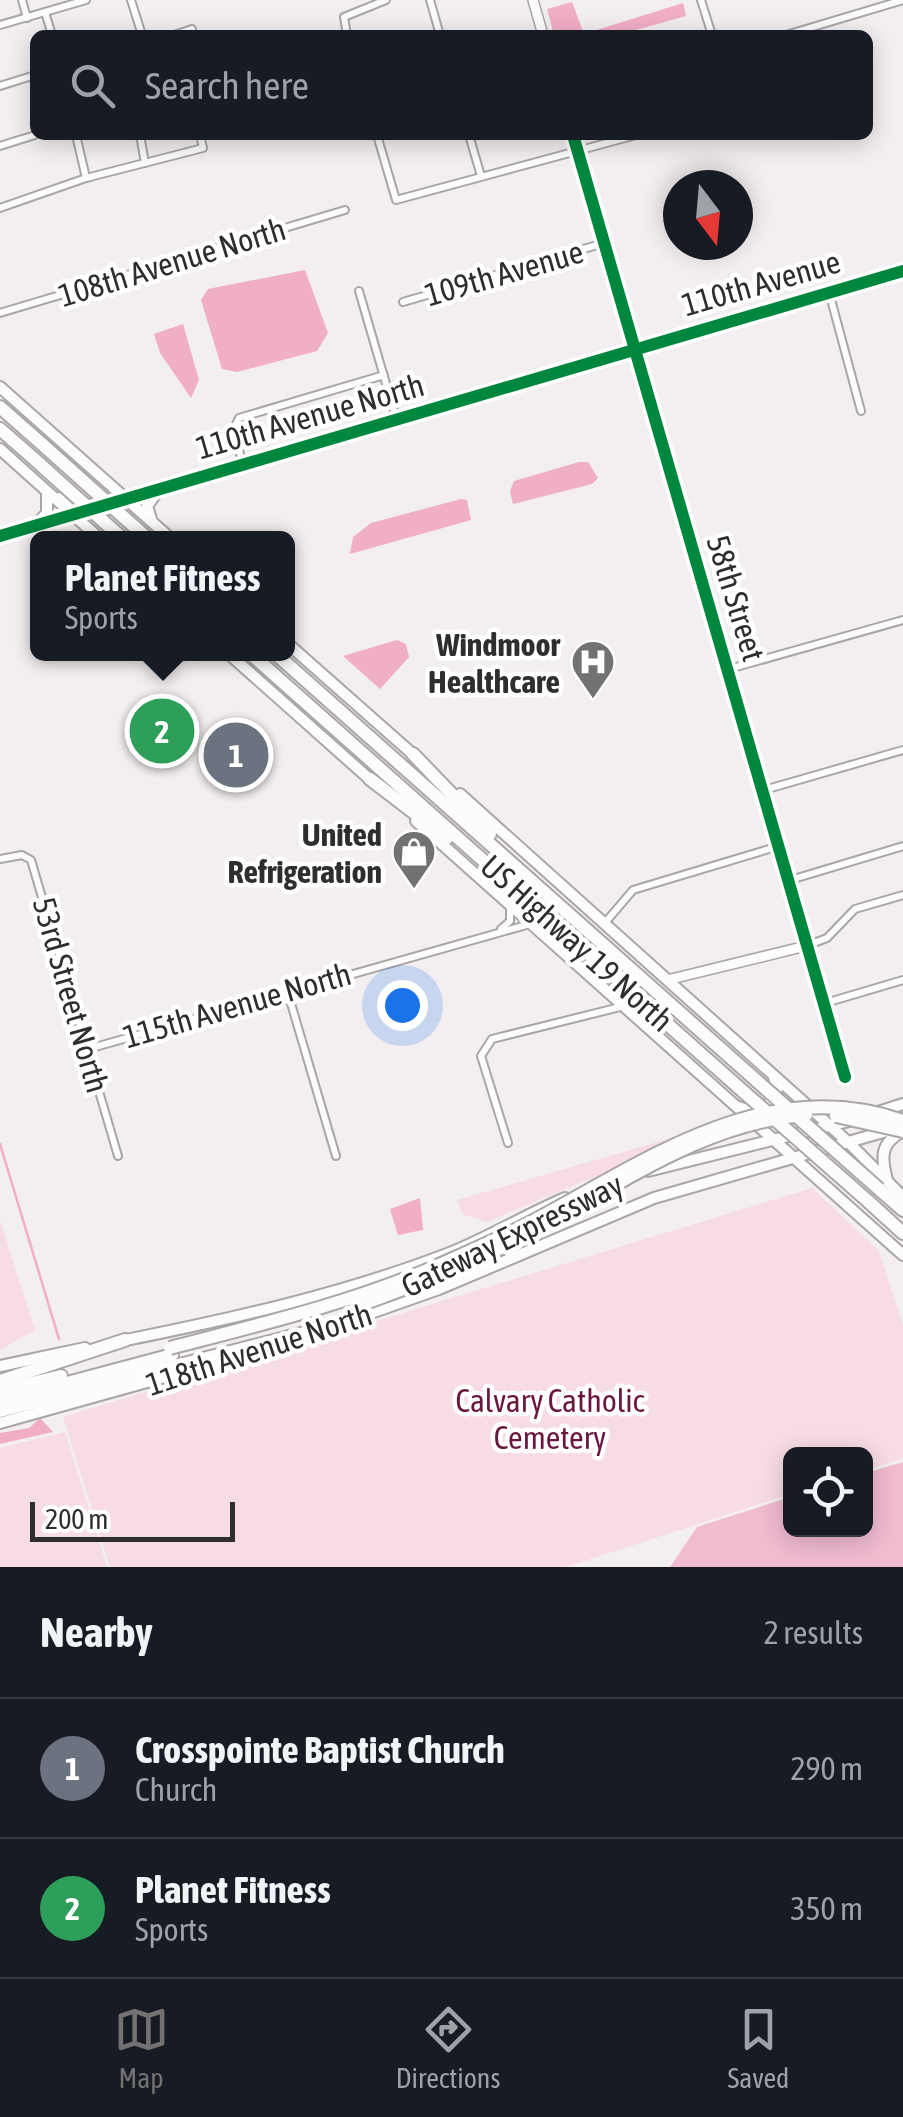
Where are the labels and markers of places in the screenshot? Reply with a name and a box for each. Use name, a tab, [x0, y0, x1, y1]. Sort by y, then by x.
place label: Windmoor Healthcare	[428, 626, 561, 700]
hospital icon: Windmoor Healthcare	[570, 639, 616, 700]
pin: 2	[130, 694, 194, 768]
pin: 1	[204, 718, 268, 792]
place label: United Refrigeration	[227, 816, 382, 890]
shop icon: United Refrigeration	[391, 829, 437, 890]

